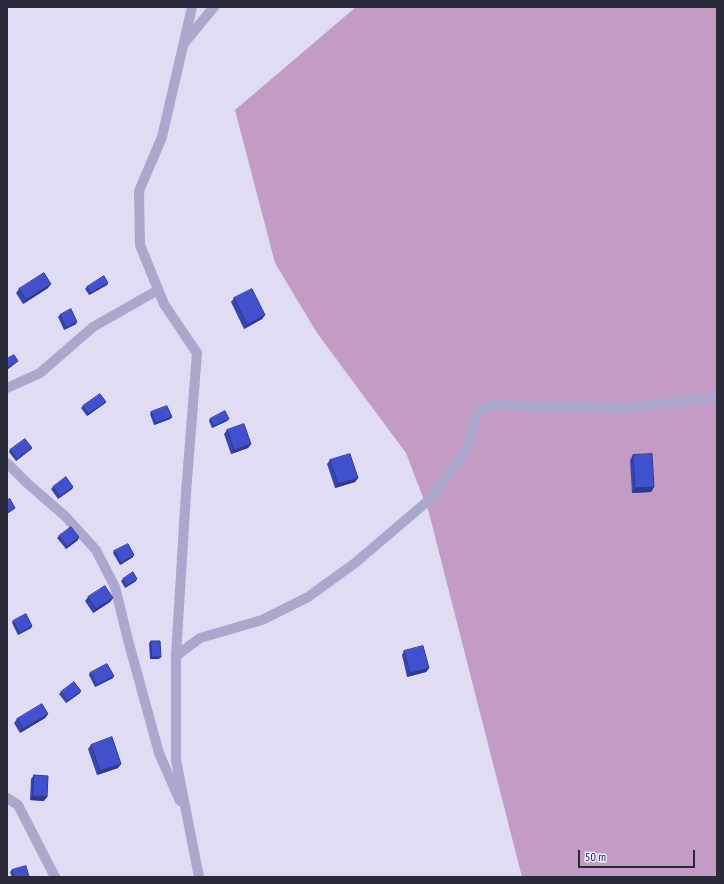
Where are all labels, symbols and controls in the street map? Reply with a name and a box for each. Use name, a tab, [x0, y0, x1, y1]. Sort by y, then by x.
scale bar	[580, 842, 697, 868]
text: 50 m	[585, 849, 606, 864]

